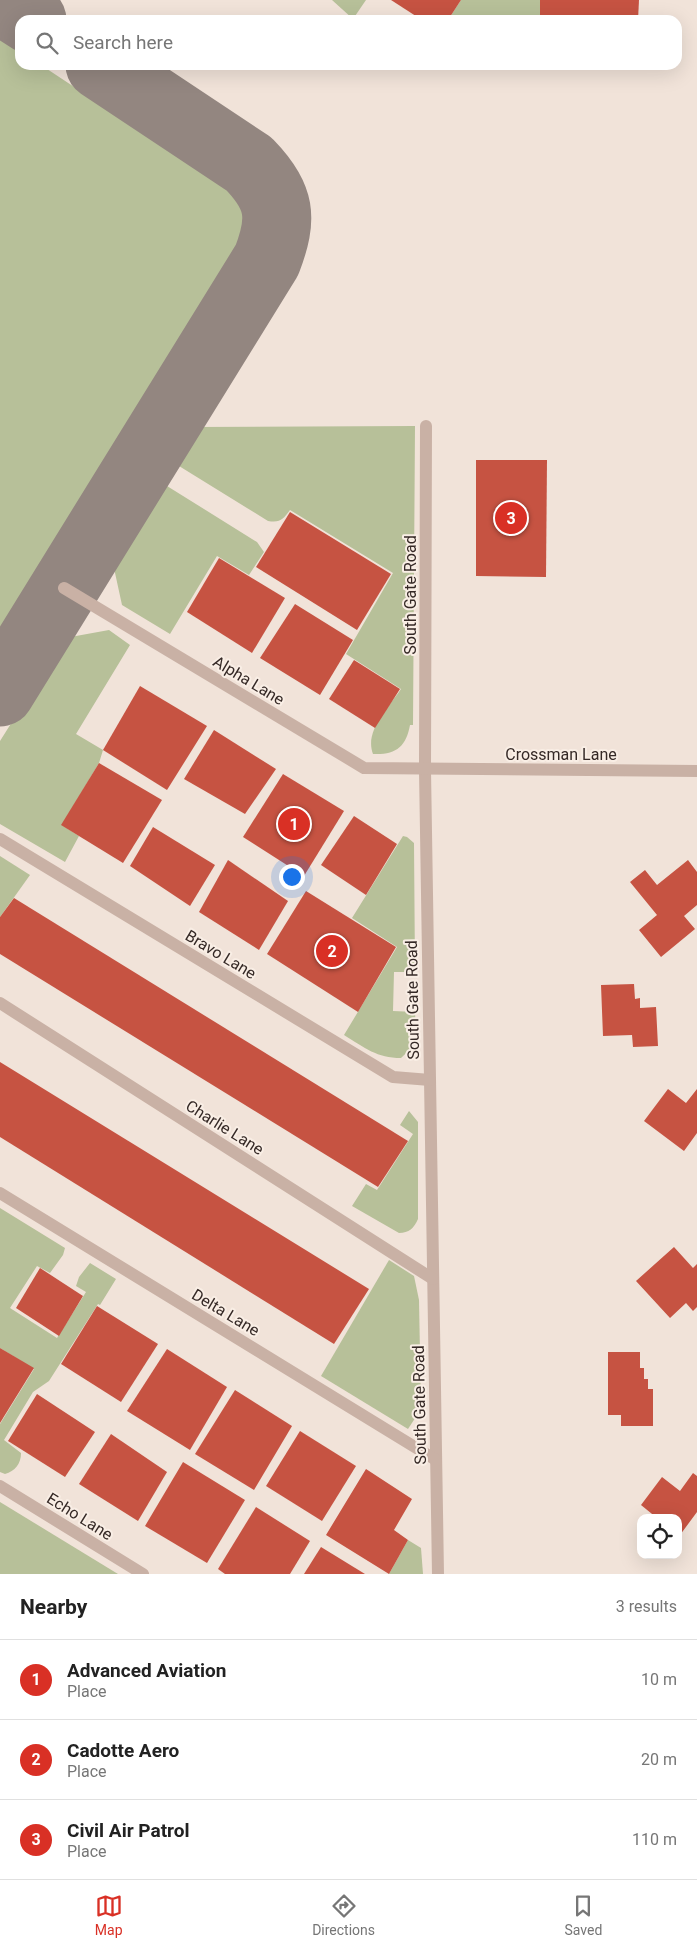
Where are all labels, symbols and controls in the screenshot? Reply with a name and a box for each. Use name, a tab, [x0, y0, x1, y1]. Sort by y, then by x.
search box	[15, 15, 682, 70]
icon: search	[33, 29, 61, 57]
text: Search here	[73, 31, 173, 54]
pin: 3	[495, 499, 527, 537]
street label: South Gate Road	[401, 535, 420, 655]
street label: Alpha Lane	[210, 652, 288, 709]
street label: Crossman Lane	[505, 745, 617, 764]
pin: 1	[278, 805, 310, 843]
your location	[279, 864, 305, 890]
street label: Bravo Lane	[182, 926, 260, 983]
pin: 2	[316, 932, 348, 970]
street label: South Gate Road	[402, 940, 423, 1060]
street label: Charlie Lane	[182, 1096, 267, 1159]
street label: Delta Lane	[189, 1285, 263, 1340]
street label: South Gate Road	[409, 1345, 430, 1465]
street label: Echo Lane	[43, 1489, 116, 1544]
map controls	[637, 1514, 682, 1559]
button: locate	[637, 1514, 682, 1559]
text: Nearby	[20, 1595, 87, 1619]
text: 3 results	[616, 1597, 677, 1616]
text: Advanced Aviation	[67, 1659, 226, 1682]
text: 1	[31, 1670, 41, 1689]
text: 10 m	[641, 1670, 677, 1689]
text: Place	[67, 1682, 107, 1701]
text: Cadotte Aero	[67, 1739, 179, 1762]
text: 2	[31, 1750, 41, 1769]
text: 20 m	[641, 1750, 677, 1769]
text: Place	[67, 1762, 107, 1781]
text: Civil Air Patrol	[67, 1819, 190, 1842]
text: 3	[31, 1830, 41, 1849]
text: 110 m	[632, 1830, 677, 1849]
text: Place	[67, 1842, 107, 1861]
tab: Map	[95, 1892, 123, 1938]
tab: Directions	[312, 1892, 375, 1938]
tab: Saved	[564, 1892, 602, 1938]

